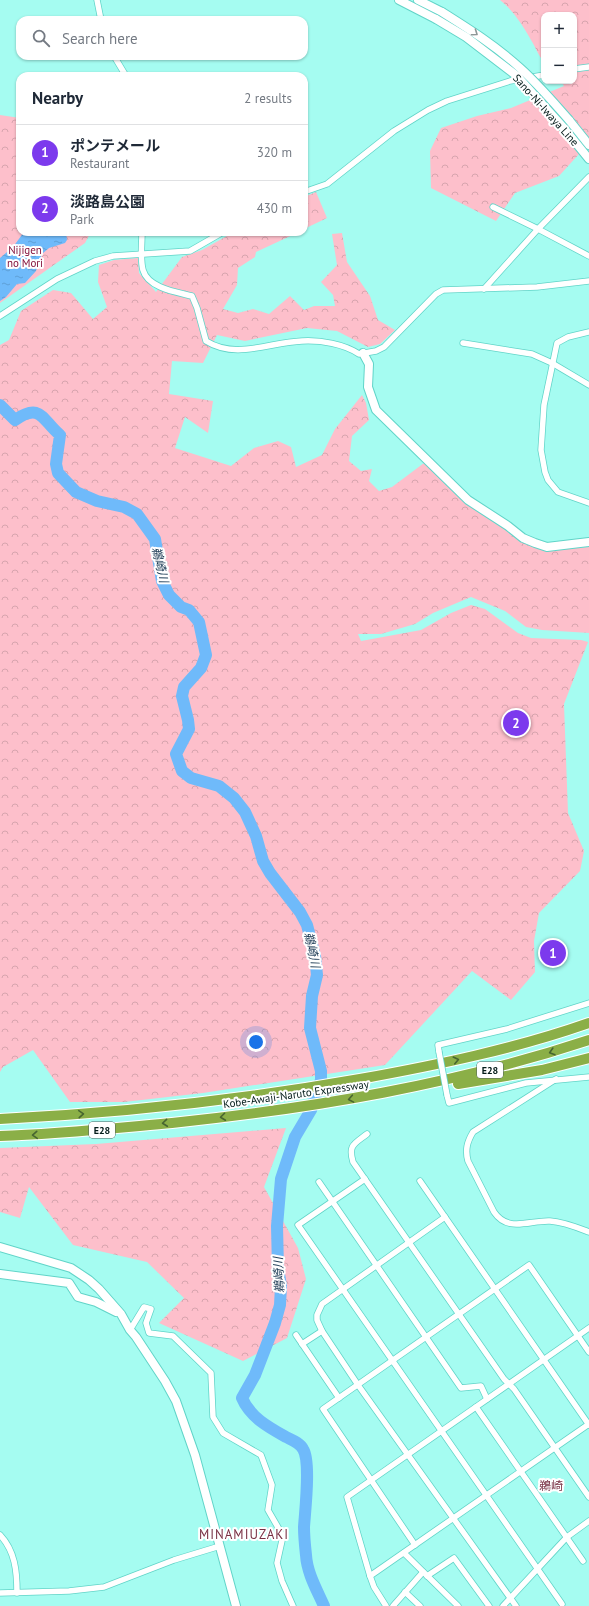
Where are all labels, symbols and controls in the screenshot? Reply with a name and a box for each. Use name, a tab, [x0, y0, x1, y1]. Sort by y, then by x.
map controls	[541, 12, 577, 84]
button: +	[541, 12, 577, 48]
search box	[16, 16, 308, 60]
icon: search	[30, 27, 52, 49]
one-way arrow	[471, 28, 478, 36]
text: Search here	[62, 29, 138, 48]
button: −	[541, 48, 577, 84]
street label: Sano-Ni-Iwaya Line	[510, 71, 582, 149]
text: Nearby	[32, 87, 83, 109]
text: 2 results	[244, 90, 292, 107]
text: ポンテメール	[70, 136, 160, 155]
text: 1	[41, 144, 49, 161]
text: 320 m	[257, 144, 292, 161]
text: Restaurant	[70, 155, 129, 172]
text: 淡路島公園	[70, 192, 145, 211]
text: 2	[41, 200, 49, 217]
text: 430 m	[257, 200, 292, 217]
text: Park	[70, 211, 94, 228]
park label: Nijigen no Mori	[7, 243, 43, 270]
water label: 鵜崎川	[149, 546, 172, 586]
pin: 2	[503, 708, 529, 738]
water label: 鵜崎川	[301, 931, 324, 971]
pin: 1	[540, 938, 566, 968]
your location	[246, 1032, 266, 1052]
one-way arrow	[549, 1048, 556, 1056]
one-way arrow	[453, 1056, 459, 1064]
road number: E28	[477, 1062, 503, 1078]
street label: Kobe-Awaji-Naruto Expressway	[222, 1077, 371, 1111]
one-way arrow	[348, 1094, 354, 1103]
one-way arrow	[78, 1109, 84, 1118]
one-way arrow	[220, 1112, 226, 1121]
one-way arrow	[162, 1119, 168, 1128]
road number: E28	[89, 1122, 115, 1138]
one-way arrow	[32, 1130, 38, 1139]
water label: 鵜崎川	[270, 1255, 287, 1293]
district label: 鵜崎	[539, 1478, 563, 1493]
district label: MINAMIUZAKI	[199, 1526, 289, 1543]

